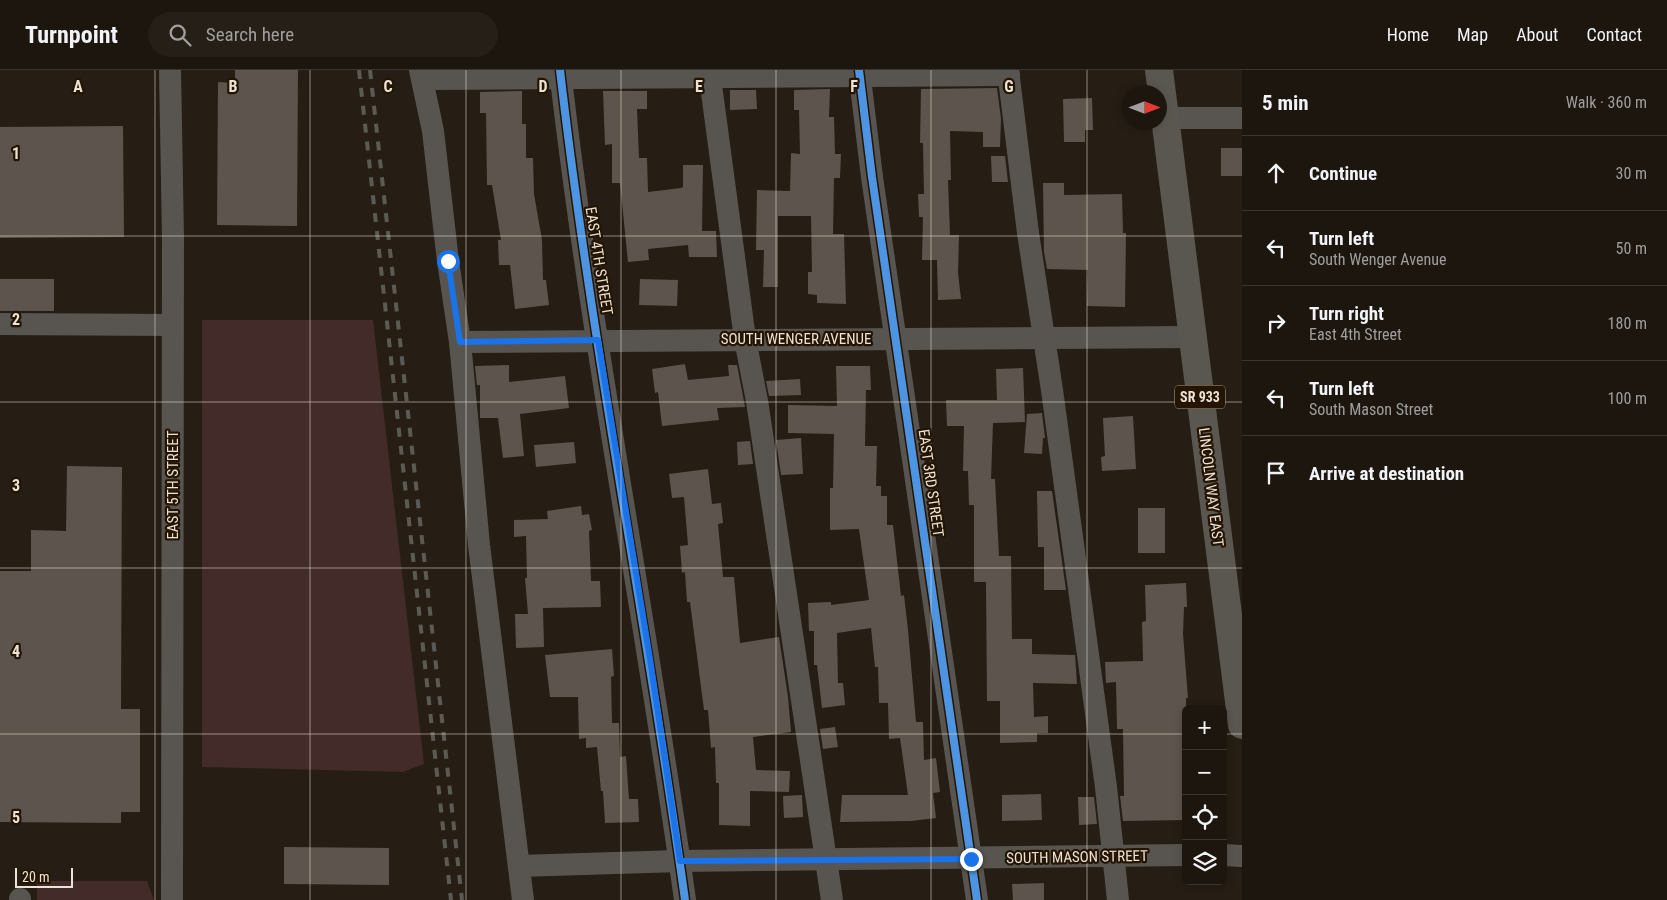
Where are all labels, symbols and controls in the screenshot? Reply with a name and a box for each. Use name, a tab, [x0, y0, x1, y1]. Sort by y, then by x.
search box	[148, 12, 498, 57]
text: Turnpoint	[25, 21, 118, 49]
icon: search	[166, 21, 194, 49]
text: Search here	[206, 23, 294, 46]
text: Home	[1387, 24, 1429, 45]
text: Map	[1457, 24, 1488, 45]
text: About	[1516, 24, 1558, 45]
text: Contact	[1586, 24, 1642, 45]
text: A	[73, 77, 83, 96]
text: B	[229, 77, 238, 96]
text: C	[383, 77, 393, 96]
text: D	[538, 77, 548, 96]
text: E	[695, 77, 703, 96]
text: F	[850, 77, 858, 96]
text: G	[1004, 77, 1014, 96]
north arrow	[1122, 85, 1167, 130]
text: 5 min	[1262, 91, 1309, 115]
text: Walk · 360 m	[1566, 93, 1647, 112]
text: 1	[12, 144, 20, 163]
icon: ahead	[1262, 159, 1290, 187]
text: Continue	[1309, 162, 1377, 185]
text: 30 m	[1615, 164, 1647, 183]
street label: EAST 4TH STREET	[582, 206, 616, 317]
text: Turn left	[1309, 227, 1374, 250]
icon: left	[1262, 234, 1290, 262]
text: 50 m	[1615, 239, 1647, 258]
route start	[437, 250, 460, 273]
text: South Wenger Avenue	[1309, 250, 1446, 269]
text: Turn right	[1309, 302, 1384, 325]
icon: right	[1262, 309, 1290, 337]
text: 2	[12, 310, 20, 329]
text: 180 m	[1608, 314, 1647, 333]
text: East 4th Street	[1309, 325, 1402, 344]
street label: SOUTH WENGER AVENUE	[721, 330, 871, 348]
text: Turn left	[1309, 377, 1374, 400]
icon: left	[1262, 384, 1290, 412]
road number: SR 933	[1175, 386, 1225, 408]
text: 100 m	[1608, 389, 1647, 408]
text: South Mason Street	[1309, 400, 1433, 419]
street label: LINCOLN WAY EAST	[1195, 427, 1227, 548]
street label: EAST 3RD STREET	[915, 428, 947, 538]
street label: EAST 5TH STREET	[164, 430, 182, 540]
icon: arrive	[1262, 459, 1290, 487]
text: Arrive at destination	[1309, 462, 1464, 485]
text: 3	[12, 476, 20, 495]
text: 4	[12, 642, 20, 661]
map controls	[1182, 705, 1227, 885]
button: +	[1182, 705, 1227, 750]
button: −	[1182, 750, 1227, 795]
button: locate	[1182, 795, 1227, 840]
text: 5	[12, 808, 20, 827]
button: layers	[1182, 840, 1227, 885]
street label: SOUTH MASON STREET	[1006, 847, 1148, 867]
route end	[960, 848, 983, 871]
scale bar	[15, 865, 72, 888]
text: 20 m	[22, 869, 50, 885]

